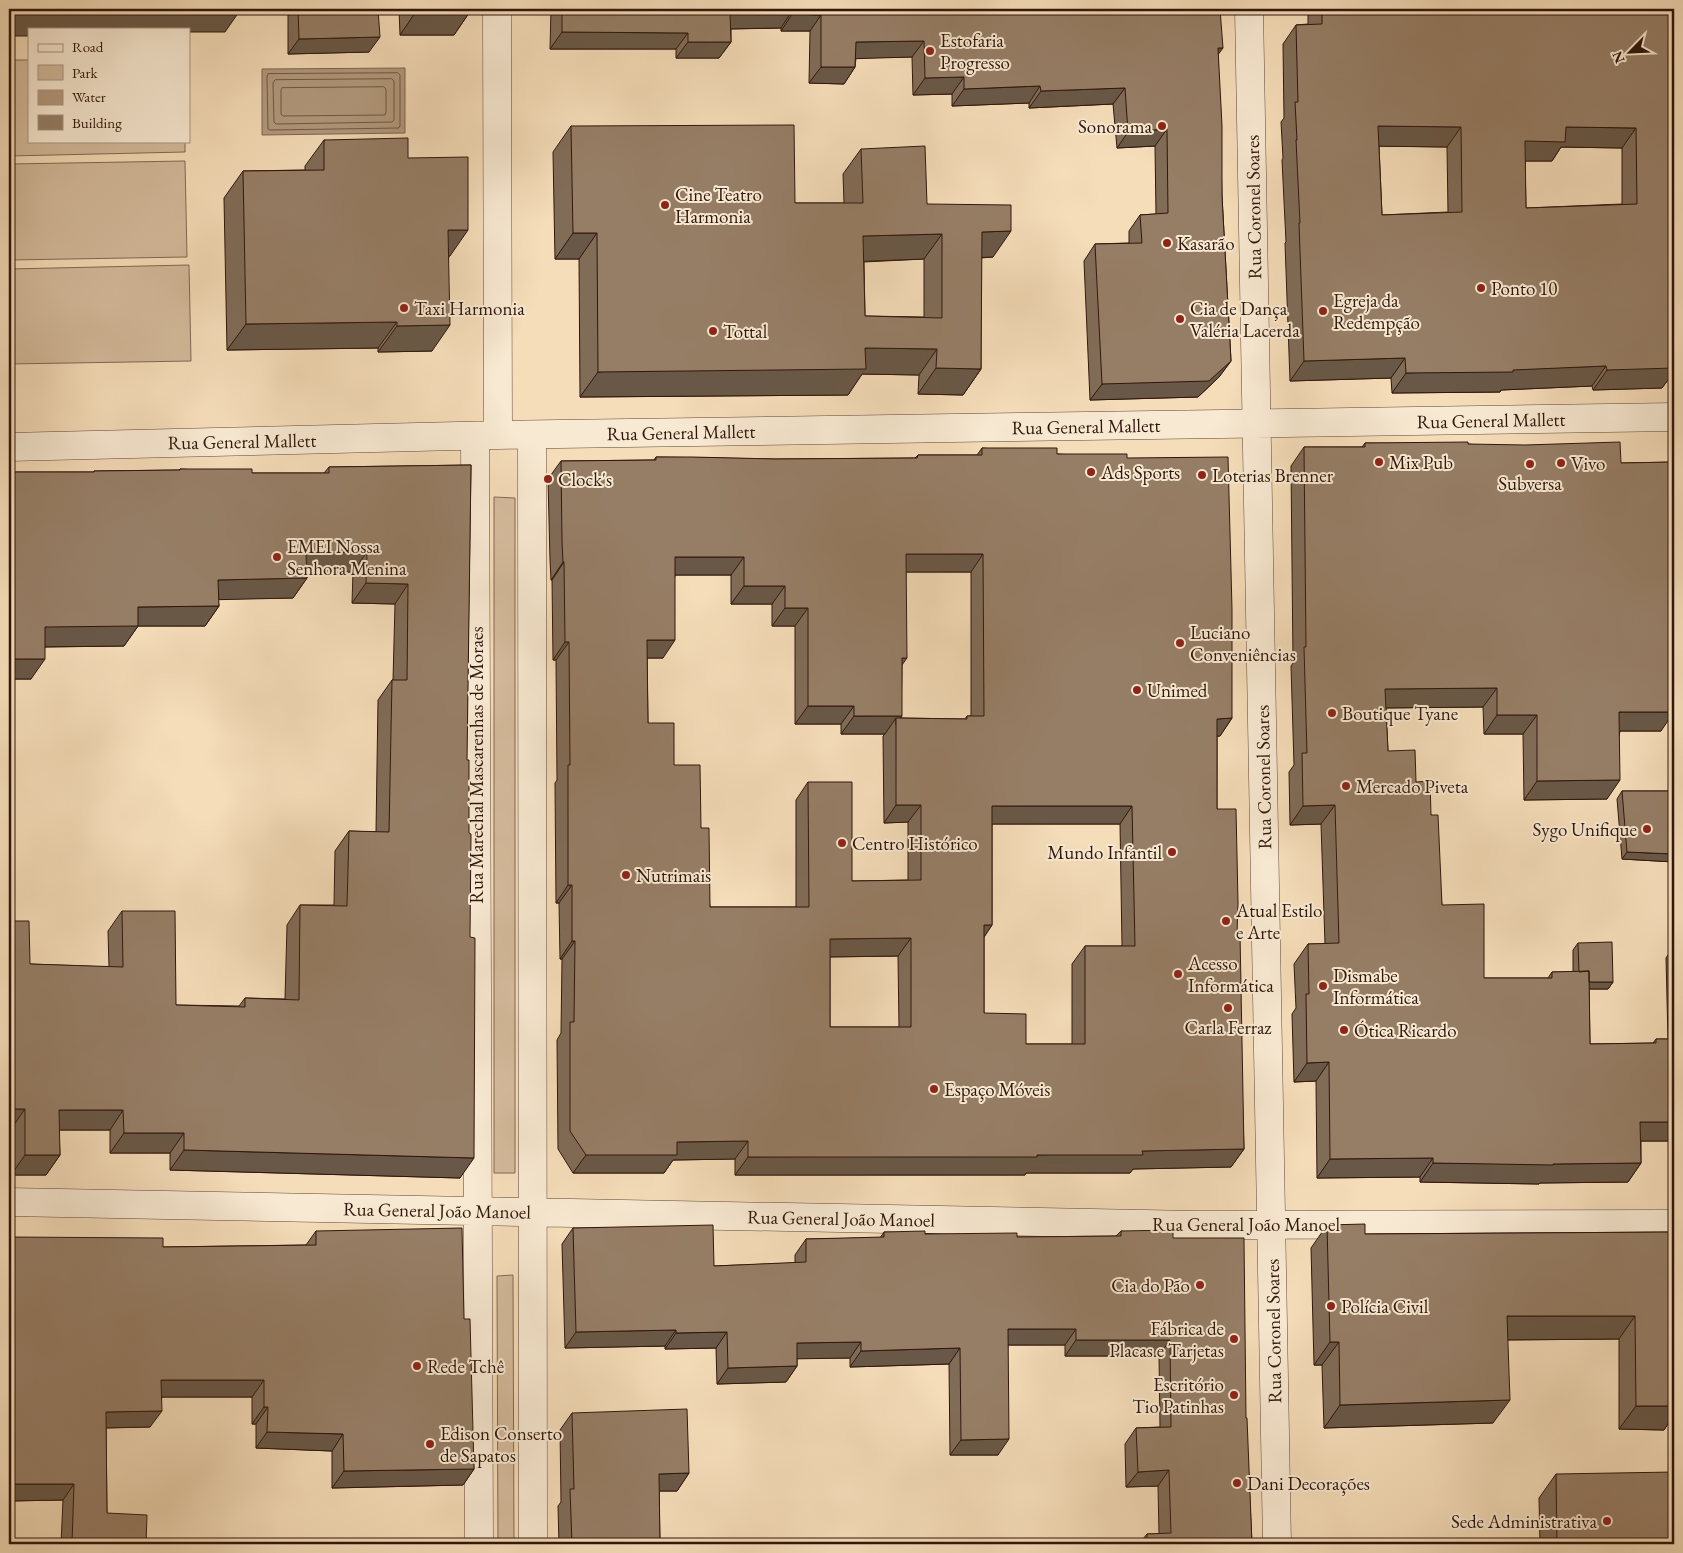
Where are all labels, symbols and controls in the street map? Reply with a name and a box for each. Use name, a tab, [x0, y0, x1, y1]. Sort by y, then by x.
legend	[28, 28, 190, 142]
place label: Estofaria Progresso	[940, 28, 1010, 75]
north arrow	[1606, 28, 1656, 78]
text: Road	[72, 37, 104, 56]
marker: Estofaria Progresso	[924, 45, 936, 57]
text: N	[1607, 48, 1629, 66]
text: Park	[72, 63, 99, 82]
text: Water	[72, 87, 106, 106]
text: Building	[72, 113, 122, 132]
place label: Sonorama	[1078, 114, 1152, 139]
marker: Sonorama	[1156, 120, 1168, 132]
street label: Rua Coronel Soares	[1240, 134, 1267, 280]
place label: Cine Teatro Harmonia	[675, 182, 762, 229]
marker: Cine Teatro Harmonia	[659, 199, 671, 211]
place label: Kasarão	[1177, 231, 1235, 256]
marker: Kasarão	[1161, 237, 1173, 249]
place label: Ponto 10	[1491, 276, 1557, 301]
marker: Ponto 10	[1475, 282, 1487, 294]
place label: Egreja da Redempção	[1333, 288, 1420, 335]
place label: Taxi Harmonia	[414, 296, 525, 321]
place label: Cia de Dança Valéria Lacerda	[1190, 296, 1300, 343]
marker: Taxi Harmonia	[398, 302, 410, 314]
marker: Egreja da Redempção	[1317, 305, 1329, 317]
marker: Cia de Dança Valéria Lacerda	[1174, 313, 1186, 325]
place label: Tottal	[723, 319, 768, 344]
marker: Tottal	[707, 325, 719, 337]
street label: Rua General Mallett	[1416, 407, 1566, 434]
street label: Rua General Mallett	[1011, 413, 1161, 440]
street label: Rua General Mallett	[606, 419, 756, 446]
street label: Rua General Mallett	[167, 428, 317, 455]
place label: Mix Pub	[1389, 450, 1453, 475]
place label: Vivo	[1571, 451, 1605, 476]
marker: Mix Pub	[1373, 456, 1385, 468]
marker: Vivo	[1555, 457, 1567, 469]
marker: Subversa	[1524, 458, 1536, 470]
place label: Ads Sports	[1100, 460, 1180, 485]
place label: Loterias Brenner	[1212, 463, 1334, 488]
marker: Ads Sports	[1085, 466, 1097, 478]
place label: Clock's	[558, 467, 612, 492]
marker: Loterias Brenner	[1196, 469, 1208, 481]
place label: Subversa	[1498, 471, 1562, 496]
marker: Clock's	[542, 473, 554, 485]
place label: EMEI Nossa Senhora Menina	[287, 534, 407, 581]
marker: EMEI Nossa Senhora Menina	[271, 551, 283, 563]
place label: Luciano Conveniências	[1190, 620, 1296, 667]
street label: Rua Marechal Mascarenhas de Moraes	[464, 626, 489, 904]
marker: Luciano Conveniências	[1174, 637, 1186, 649]
place label: Unimed	[1147, 678, 1208, 703]
marker: Unimed	[1131, 684, 1143, 696]
place label: Boutique Tyane	[1342, 701, 1458, 726]
street label: Rua Coronel Soares	[1250, 704, 1277, 850]
marker: Boutique Tyane	[1326, 707, 1338, 719]
place label: Mercado Piveta	[1356, 774, 1469, 799]
marker: Mercado Piveta	[1340, 780, 1352, 792]
place label: Sygo Unifique	[1532, 817, 1637, 842]
marker: Sygo Unifique	[1641, 823, 1653, 835]
place label: Centro Histórico	[852, 831, 978, 856]
marker: Centro Histórico	[836, 837, 848, 849]
place label: Mundo Infantil	[1047, 840, 1162, 865]
marker: Mundo Infantil	[1166, 846, 1178, 858]
place label: Nutrimais	[636, 863, 711, 888]
marker: Nutrimais	[620, 869, 632, 881]
place label: Atual Estilo e Arte	[1235, 898, 1323, 945]
marker: Atual Estilo e Arte	[1220, 915, 1232, 927]
place label: Acesso Informática	[1187, 951, 1274, 998]
place label: Dismabe Informática	[1333, 963, 1419, 1010]
marker: Acesso Informática	[1172, 968, 1184, 980]
marker: Dismabe Informática	[1317, 980, 1329, 992]
marker: Carla Ferraz	[1222, 1002, 1234, 1014]
place label: Carla Ferraz	[1185, 1015, 1272, 1040]
place label: Ótica Ricardo	[1354, 1018, 1457, 1043]
marker: Ótica Ricardo	[1338, 1024, 1350, 1036]
place label: Espaço Móveis	[944, 1077, 1050, 1102]
marker: Espaço Móveis	[928, 1083, 940, 1095]
street label: Rua General João Manoel	[343, 1196, 532, 1225]
street label: Rua General João Manoel	[747, 1204, 936, 1233]
street label: Rua General João Manoel	[1152, 1212, 1340, 1237]
street label: Rua Coronel Soares	[1260, 1258, 1287, 1404]
place label: Cia do Pão	[1111, 1273, 1190, 1298]
marker: Cia do Pão	[1194, 1279, 1206, 1291]
place label: Polícia Civil	[1341, 1294, 1429, 1319]
marker: Polícia Civil	[1325, 1300, 1337, 1312]
place label: Fábrica de Placas e Tarjetas	[1109, 1316, 1224, 1363]
marker: Fábrica de Placas e Tarjetas	[1228, 1333, 1240, 1345]
place label: Rede Tchê	[427, 1354, 504, 1379]
marker: Rede Tchê	[411, 1360, 423, 1372]
place label: Escritório Tio Patinhas	[1132, 1372, 1224, 1419]
marker: Escritório Tio Patinhas	[1228, 1389, 1240, 1401]
place label: Edison Conserto de Sapatos	[440, 1421, 562, 1468]
marker: Edison Conserto de Sapatos	[424, 1438, 436, 1450]
place label: Dani Decorações	[1247, 1471, 1370, 1496]
marker: Dani Decorações	[1231, 1477, 1243, 1489]
place label: Sede Administrativa	[1451, 1509, 1597, 1534]
marker: Sede Administrativa	[1601, 1515, 1613, 1527]

